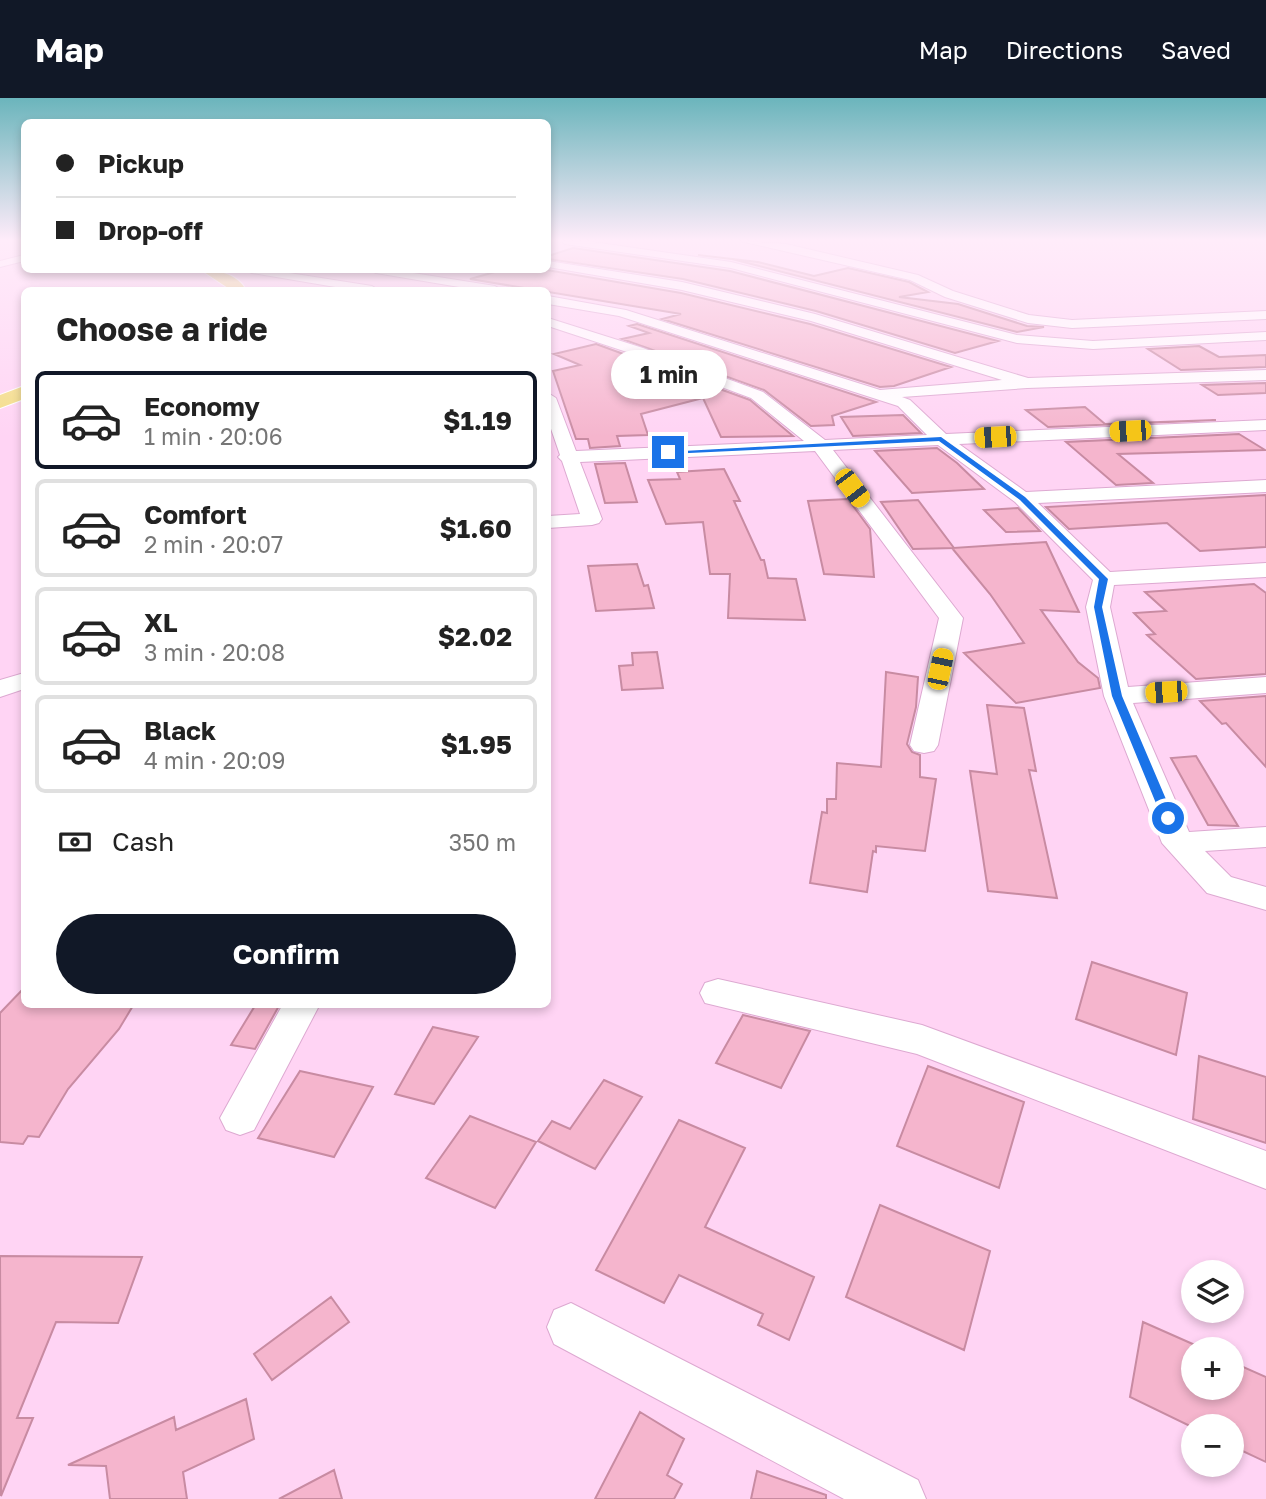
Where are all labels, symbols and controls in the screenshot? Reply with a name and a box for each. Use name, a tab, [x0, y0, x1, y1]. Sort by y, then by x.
text: Map	[35, 30, 104, 69]
text: Map	[919, 35, 968, 64]
text: Directions	[1006, 35, 1123, 64]
text: Saved	[1161, 35, 1231, 64]
text: Pickup	[98, 148, 184, 179]
text: Drop-off	[98, 215, 203, 246]
text: Choose a ride	[56, 310, 268, 348]
callout: 1 min	[610, 350, 726, 400]
text: 1 min	[640, 360, 698, 388]
icon: car	[60, 389, 123, 452]
text: Economy	[144, 391, 260, 422]
text: $1.19	[443, 405, 512, 436]
car	[1109, 419, 1152, 443]
text: 1 min · 20:06	[144, 422, 283, 450]
car	[974, 425, 1017, 449]
route end	[652, 436, 684, 468]
car	[831, 465, 874, 511]
icon: car	[60, 497, 123, 560]
text: Comfort	[144, 499, 247, 530]
text: $1.60	[439, 513, 512, 544]
text: 2 min · 20:07	[144, 530, 283, 558]
icon: car	[60, 605, 123, 668]
text: XL	[144, 607, 178, 638]
text: $2.02	[438, 621, 512, 652]
text: 3 min · 20:08	[144, 638, 285, 666]
car	[926, 646, 955, 692]
car	[1145, 680, 1188, 704]
icon: car	[60, 713, 123, 776]
text: Black	[144, 715, 216, 746]
text: $1.95	[440, 729, 512, 760]
text: 4 min · 20:09	[144, 746, 286, 774]
route start	[1152, 802, 1184, 834]
icon: cash	[56, 823, 94, 861]
text: Cash	[112, 826, 174, 857]
text: 350 m	[449, 828, 516, 856]
button: Confirm	[56, 914, 516, 994]
map controls	[1181, 1260, 1244, 1477]
button: layers	[1181, 1260, 1244, 1323]
button: +	[1181, 1337, 1244, 1400]
button: −	[1181, 1414, 1244, 1477]

